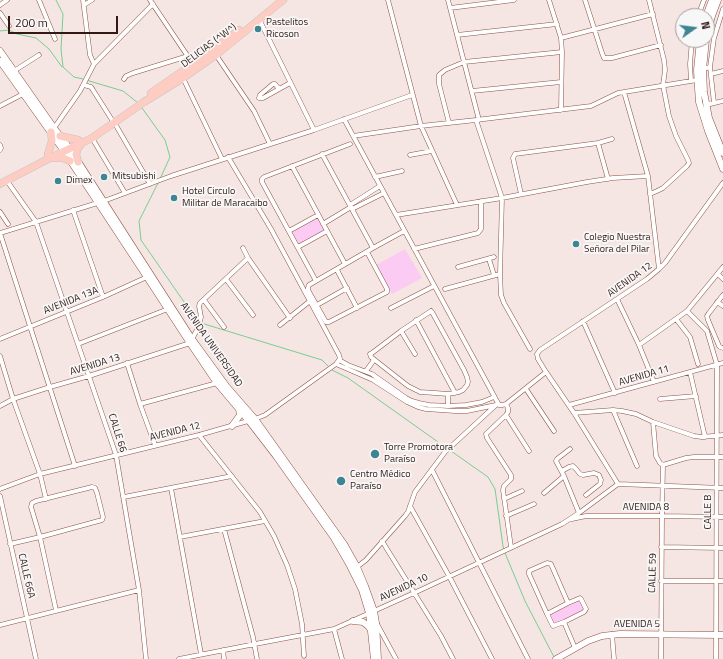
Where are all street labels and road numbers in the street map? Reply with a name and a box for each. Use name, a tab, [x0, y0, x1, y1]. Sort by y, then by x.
street label: DELICIAS (^W^)	[179, 21, 239, 71]
street label: AVENIDA 12	[605, 260, 655, 300]
street label: AVENIDA 13A	[42, 285, 100, 317]
street label: AVENIDA UNIVERSIDAD	[177, 300, 245, 390]
street label: AVENIDA 13	[68, 352, 122, 378]
street label: AVENIDA 11	[617, 363, 671, 389]
street label: CALLE 66	[105, 412, 129, 454]
street label: AVENIDA 12	[148, 420, 202, 444]
street label: CALLE B	[703, 495, 715, 529]
street label: AVENIDA 8	[623, 502, 669, 514]
street label: CALLE 66A	[15, 552, 37, 600]
street label: CALLE 59	[647, 553, 659, 593]
street label: AVENIDA 10	[378, 572, 430, 604]
street label: AVENIDA 5	[614, 619, 660, 631]

